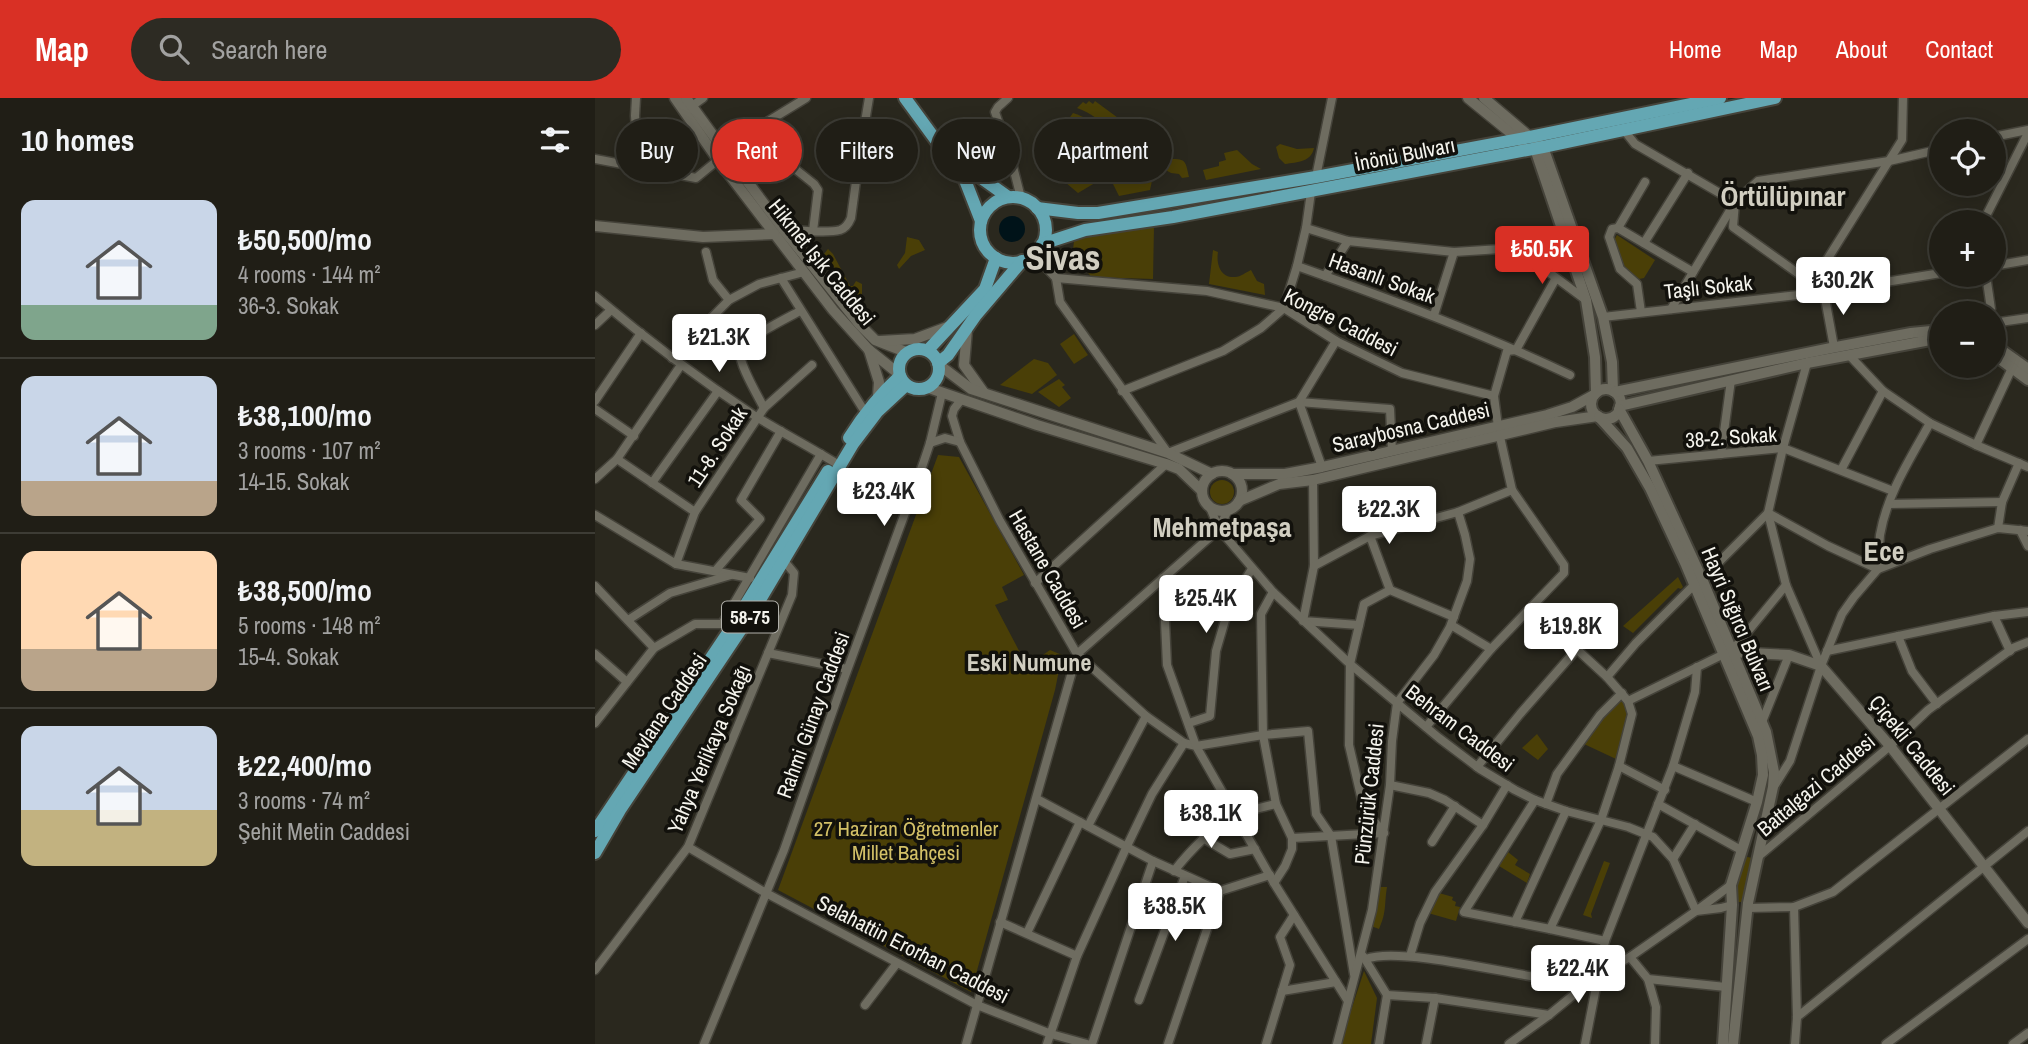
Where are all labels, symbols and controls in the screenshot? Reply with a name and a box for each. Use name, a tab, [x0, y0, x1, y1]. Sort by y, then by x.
search box	[131, 18, 621, 81]
text: Map	[35, 27, 89, 71]
icon: search	[155, 30, 193, 68]
text: Search here	[211, 32, 327, 67]
text: Home	[1669, 33, 1721, 65]
text: Map	[1759, 33, 1798, 65]
text: About	[1836, 33, 1887, 65]
text: Contact	[1925, 33, 1993, 65]
chip: Buy	[616, 119, 698, 182]
chip: Rent	[712, 119, 802, 182]
chip: Filters	[816, 119, 918, 182]
chip: New	[932, 119, 1020, 182]
chip: Apartment	[1034, 119, 1172, 182]
map controls	[1929, 119, 2006, 378]
button: locate	[1929, 119, 2006, 196]
text: 10 homes	[21, 120, 135, 160]
icon: filters	[536, 121, 574, 159]
street label: İnönü Bulvarı	[1352, 130, 1458, 178]
district label: Örtülüpınar	[1720, 177, 1846, 215]
street label: Hikmet Işık Caddesi	[762, 193, 882, 331]
button: +	[1929, 210, 2006, 287]
text: ₺50,500/mo	[238, 219, 372, 259]
pin: ₺50.5K	[1485, 226, 1599, 286]
icon: home	[77, 228, 161, 312]
text: ₺50.5K	[1511, 233, 1573, 264]
district label: Sivas	[1025, 234, 1101, 281]
street label: Hasanlı Sokak	[1325, 245, 1439, 311]
pin: ₺30.2K	[1786, 258, 1900, 317]
text: 4 rooms · 144 m²	[238, 259, 381, 290]
text: ₺30.2K	[1812, 264, 1874, 295]
street label: Taşlı Sokak	[1663, 268, 1754, 306]
street label: Kongre Caddesi	[1279, 281, 1403, 363]
text: 36-3. Sokak	[238, 290, 339, 321]
button: −	[1929, 301, 2006, 378]
pin: ₺21.3K	[662, 314, 776, 374]
text: ₺21.3K	[688, 321, 750, 352]
text: ₺38,100/mo	[238, 395, 372, 435]
street label: Saraybosna Caddesi	[1329, 395, 1493, 459]
street label: 11-8. Sokak	[680, 401, 754, 493]
icon: home	[77, 404, 161, 488]
street label: 38-2. Sokak	[1684, 419, 1778, 455]
text: 3 rooms · 107 m²	[238, 435, 381, 466]
text: 14-15. Sokak	[238, 466, 349, 497]
pin: ₺23.4K	[827, 468, 941, 528]
text: ₺23.4K	[853, 475, 915, 506]
pin: ₺22.3K	[1332, 486, 1446, 546]
text: ₺22.3K	[1358, 493, 1420, 524]
street label: Hastane Caddesi	[1002, 504, 1094, 634]
district label: Mehmetpaşa	[1152, 508, 1292, 546]
district label: Ece	[1864, 532, 1904, 570]
street label: Hayri Sığırcı Bulvarı	[1695, 542, 1781, 696]
text: ₺38,500/mo	[238, 570, 372, 610]
pin: ₺25.4K	[1149, 575, 1263, 635]
icon: home	[77, 579, 161, 663]
text: ₺25.4K	[1175, 582, 1237, 613]
road number: 58-75	[722, 602, 778, 632]
pin: ₺19.8K	[1514, 603, 1628, 663]
text: 5 rooms · 148 m²	[238, 610, 381, 641]
text: ₺19.8K	[1540, 610, 1602, 641]
street label: Rahmi Günay Caddesi	[769, 628, 857, 802]
text: 15-4. Sokak	[238, 641, 339, 672]
district label: Eski Numune	[967, 646, 1091, 678]
street label: Mevlana Caddesi	[615, 647, 713, 775]
street label: Yahya Yerlikaya Sokağı	[660, 660, 758, 838]
street label: Behram Caddesi	[1400, 678, 1520, 778]
street label: Çiçekli Caddesi	[1862, 689, 1962, 801]
street label: Pünzürük Caddesi	[1347, 722, 1391, 866]
street label: Battalgazi Caddesi	[1751, 727, 1881, 843]
text: ₺22,400/mo	[238, 745, 372, 785]
icon: home	[77, 754, 161, 838]
text: 3 rooms · 74 m²	[238, 785, 370, 816]
pin: ₺38.1K	[1154, 790, 1268, 850]
text: ₺38.1K	[1180, 797, 1242, 828]
park label: 27 Haziran Öğretmenler Millet Bahçesi	[814, 814, 999, 867]
text: Şehit Metin Caddesi	[238, 816, 410, 847]
pin: ₺38.5K	[1118, 884, 1232, 943]
street label: Selahattin Erorhan Caddesi	[812, 888, 1014, 1010]
text: ₺38.5K	[1144, 890, 1206, 921]
pin: ₺22.4K	[1521, 946, 1635, 1005]
text: ₺22.4K	[1547, 952, 1609, 983]

